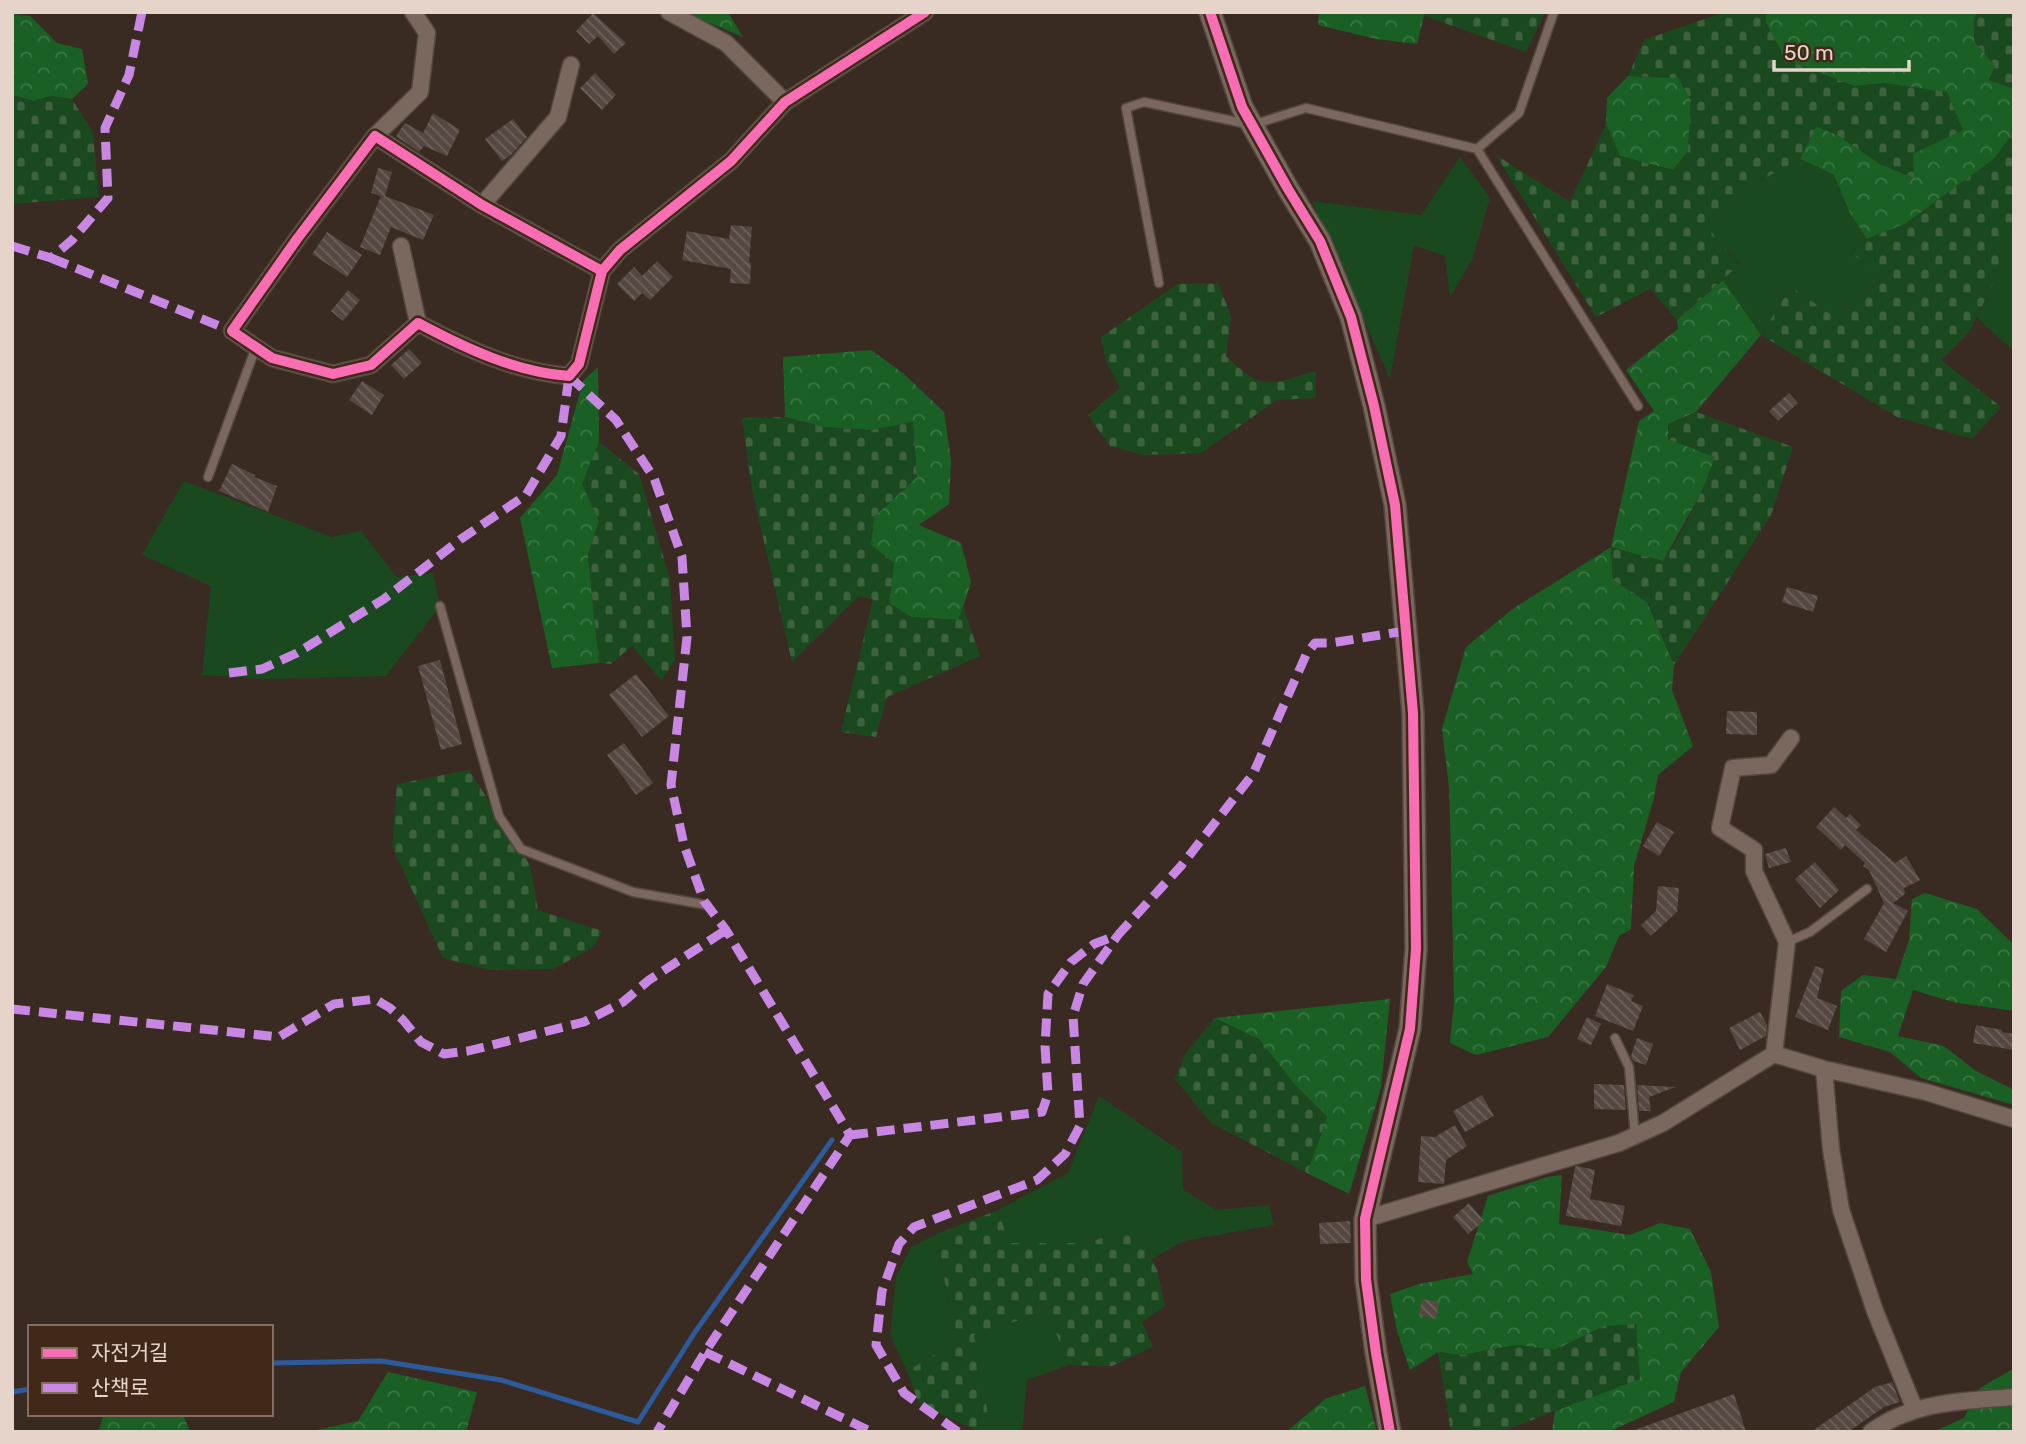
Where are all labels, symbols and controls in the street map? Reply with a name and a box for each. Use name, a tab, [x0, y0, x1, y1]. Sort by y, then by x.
scale bar	[1774, 28, 1909, 72]
text: 50 m	[1784, 40, 1834, 65]
legend	[28, 1325, 273, 1416]
text: 자전거길	[91, 1340, 168, 1365]
text: 산책로	[91, 1375, 149, 1400]

